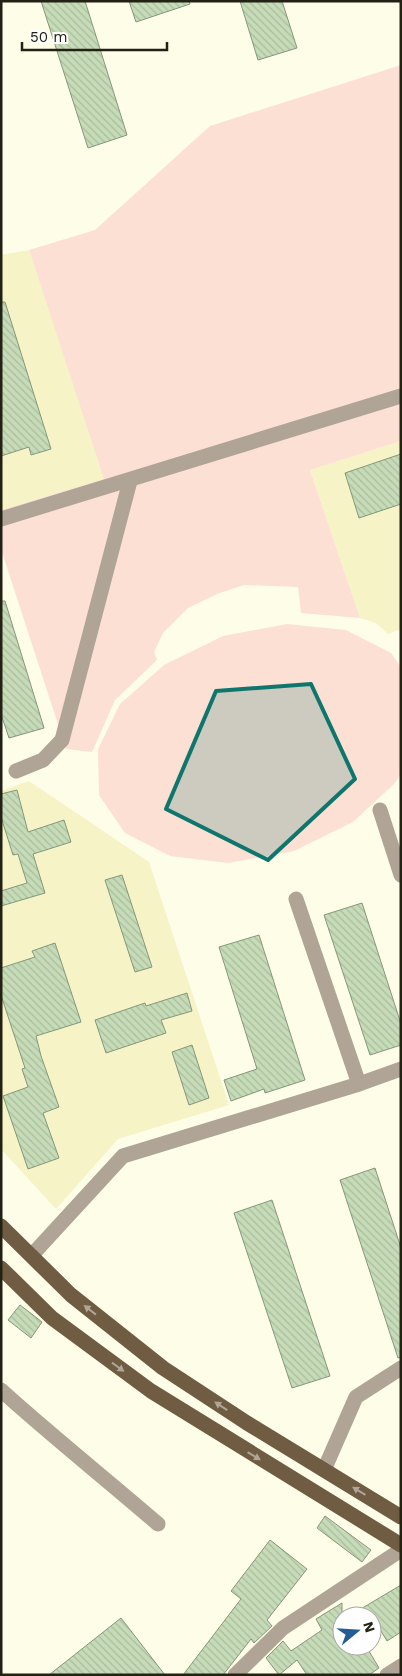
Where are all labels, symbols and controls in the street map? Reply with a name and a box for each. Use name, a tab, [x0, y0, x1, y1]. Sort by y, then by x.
scale bar	[22, 20, 168, 52]
text: 50 m	[30, 28, 67, 46]
one-way arrow	[84, 1304, 97, 1315]
one-way arrow	[111, 1362, 125, 1372]
one-way arrow	[214, 1401, 228, 1411]
one-way arrow	[248, 1451, 261, 1460]
one-way arrow	[353, 1487, 366, 1496]
north arrow	[332, 1606, 382, 1656]
text: N	[360, 1620, 379, 1634]

